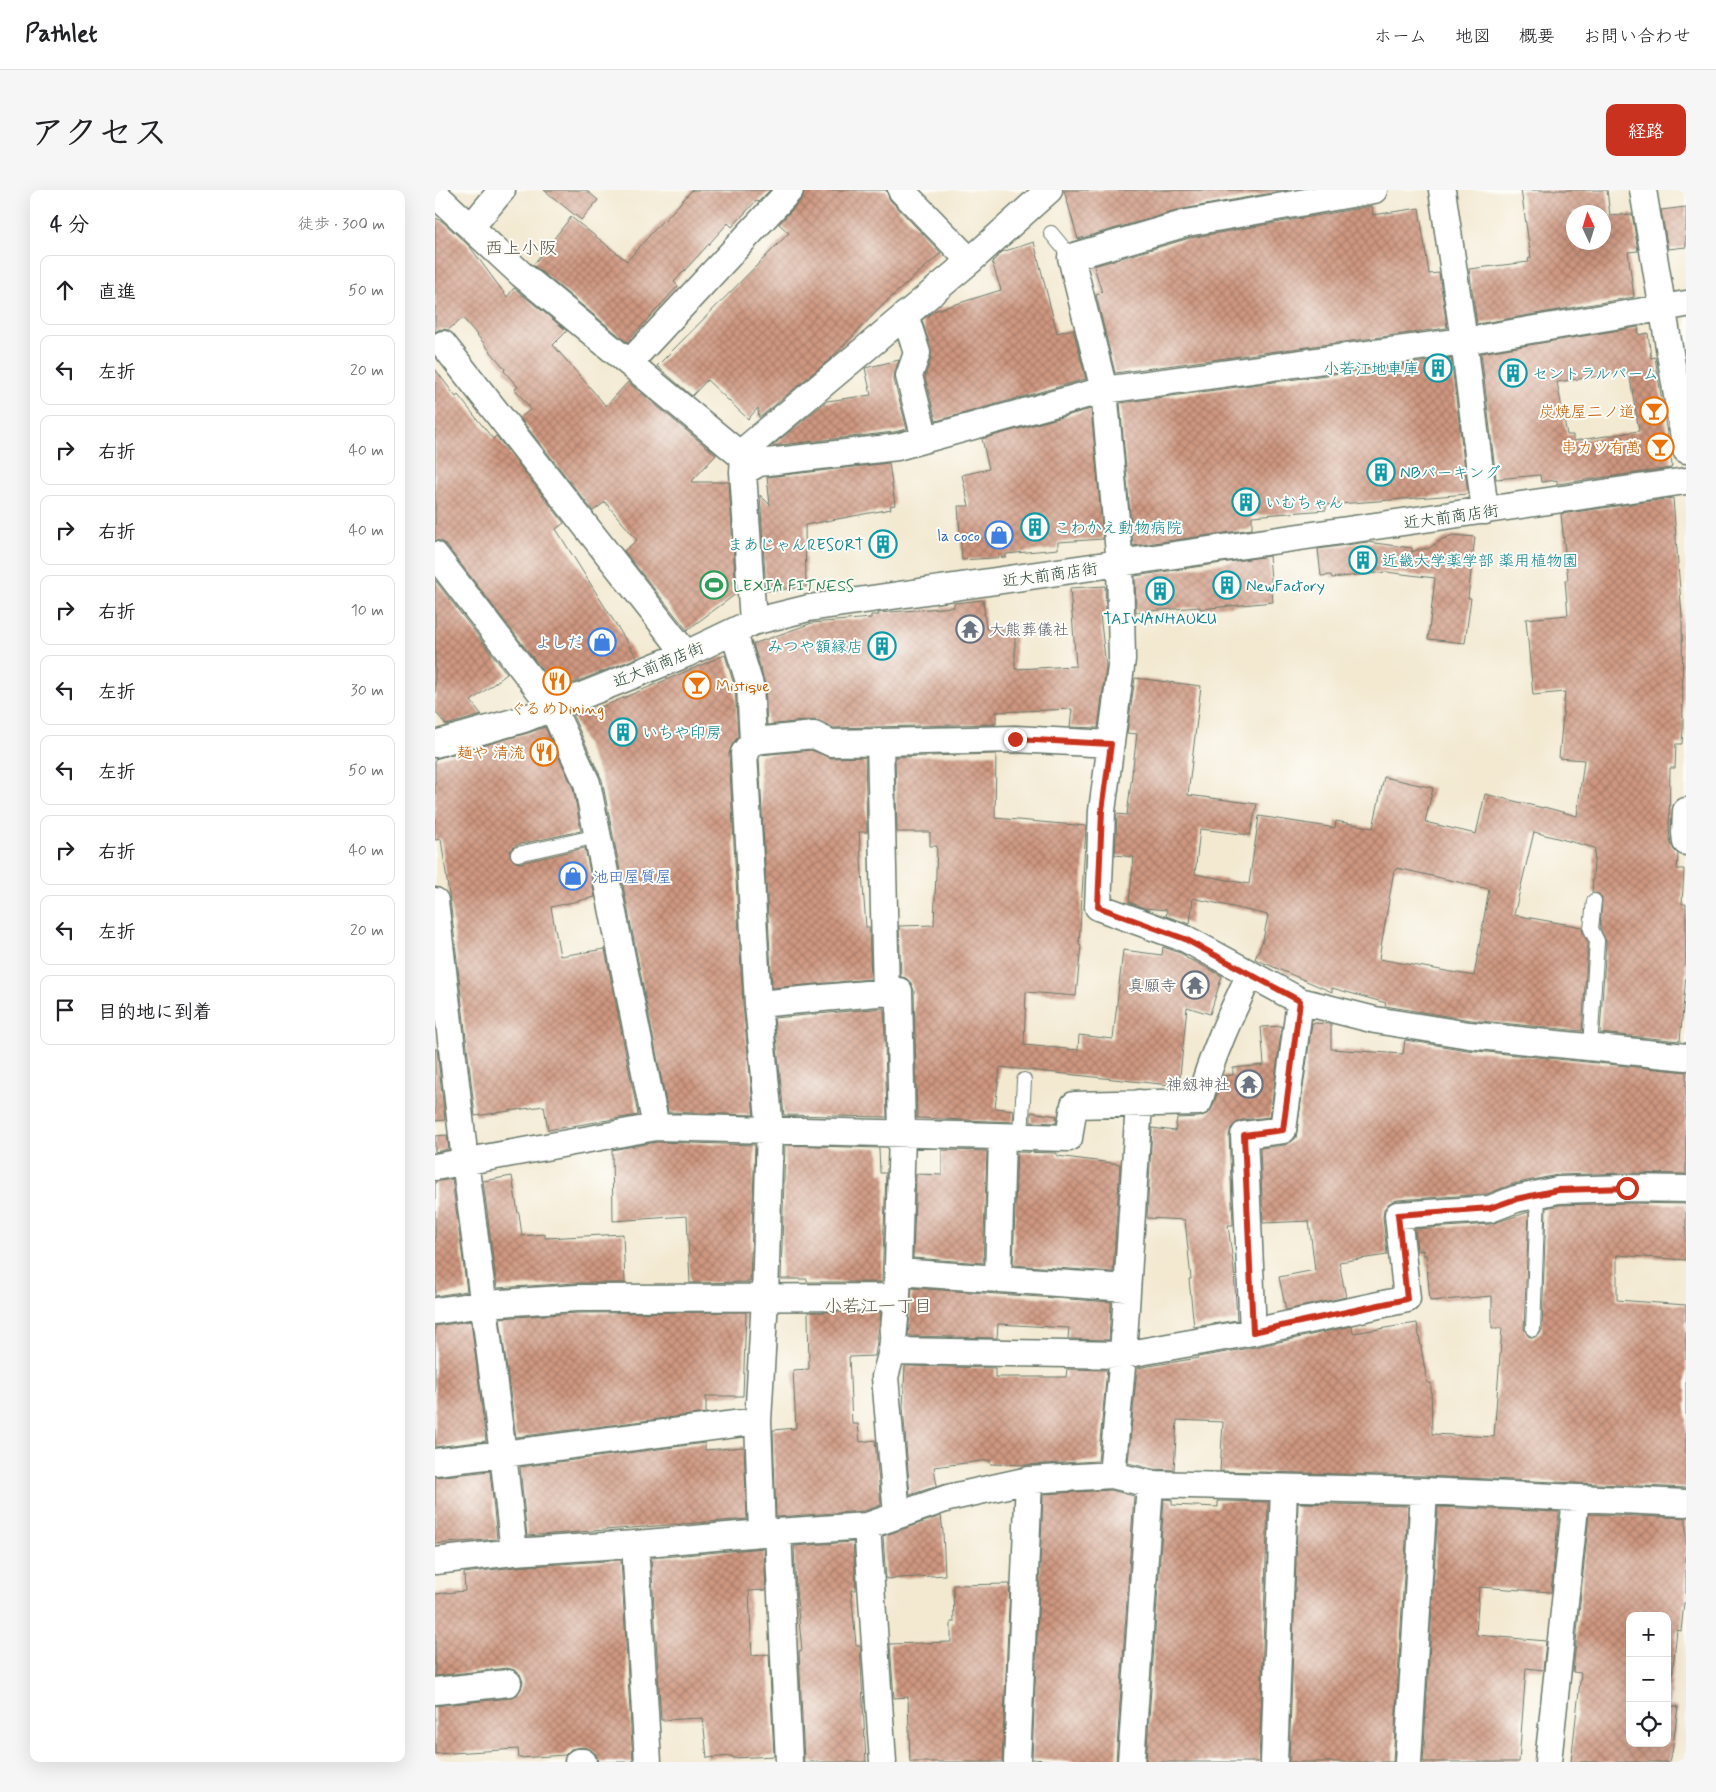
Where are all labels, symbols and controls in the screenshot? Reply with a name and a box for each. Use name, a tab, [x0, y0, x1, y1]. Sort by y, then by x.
text: Pathlet	[25, 19, 97, 50]
text: ホーム	[1374, 25, 1427, 49]
text: 地図	[1455, 25, 1491, 49]
text: 概要	[1519, 25, 1555, 49]
text: お問い合わせ	[1583, 25, 1691, 49]
button: 経路	[1606, 104, 1686, 156]
text: アクセス	[30, 111, 168, 157]
north arrow	[1566, 205, 1611, 250]
text: 4 分	[50, 211, 89, 239]
text: 徒歩 · 300 m	[298, 214, 385, 235]
district label: 西上小阪	[485, 237, 557, 261]
icon: ahead	[51, 276, 79, 304]
text: 直進	[98, 280, 136, 305]
text: 50 m	[348, 280, 384, 301]
building icon: 小若江地車庫	[1423, 353, 1453, 383]
icon: left	[51, 356, 79, 384]
building icon: セントラルパーム	[1498, 358, 1528, 388]
place label: 小若江地車庫	[1323, 359, 1419, 380]
text: 左折	[98, 360, 136, 385]
text: 20 m	[350, 360, 384, 381]
place label: セントラルパーム	[1532, 364, 1659, 385]
bar icon: 炭焼屋二ノ道	[1639, 396, 1669, 426]
place label: 炭焼屋二ノ道	[1539, 402, 1635, 423]
bar icon: 串カツ有萬	[1645, 432, 1675, 462]
icon: right	[51, 436, 79, 464]
place label: 串カツ有萬	[1561, 438, 1641, 459]
text: 右折	[98, 440, 136, 465]
text: 40 m	[348, 440, 384, 461]
building icon: NBパーキング	[1366, 457, 1396, 487]
place label: NBパーキング	[1400, 463, 1500, 484]
building icon: いむちゃん	[1231, 487, 1261, 517]
place label: いむちゃん	[1265, 493, 1344, 514]
street label: 近大前商店街	[1402, 500, 1500, 535]
building icon: こわかえ動物病院	[1020, 512, 1050, 542]
icon: right	[51, 516, 79, 544]
place label: こわかえ動物病院	[1054, 518, 1182, 539]
text: 右折	[98, 520, 136, 545]
text: 40 m	[348, 520, 384, 541]
shop icon: la coco	[984, 520, 1014, 550]
place label: la coco	[937, 526, 980, 547]
building icon: まあじゃんRESORT	[868, 529, 898, 559]
place label: まあじゃんRESORT	[727, 535, 864, 556]
building icon: 近畿大学薬学部 薬用植物園	[1348, 545, 1378, 575]
place label: 近畿大学薬学部 薬用植物園	[1382, 551, 1578, 572]
street label: 近大前商店街	[1001, 558, 1099, 593]
sports icon: LEXIA FITNESS	[699, 570, 729, 600]
building icon: NewFactory	[1212, 570, 1242, 600]
place label: LEXIA FITNESS	[733, 576, 854, 597]
building icon: TAIWANHAUKU	[1145, 576, 1175, 606]
place label: NewFactory	[1246, 576, 1325, 597]
icon: right	[51, 596, 79, 624]
text: 右折	[98, 600, 136, 625]
text: 10 m	[351, 600, 384, 621]
place label: TAIWANHAUKU	[1103, 609, 1217, 630]
temple icon: 大熊葬儀社	[955, 614, 985, 644]
place label: 大熊葬儀社	[989, 620, 1069, 641]
shop icon: よしだ	[587, 627, 617, 657]
building icon: みつや額縁店	[867, 631, 897, 661]
place label: よしだ	[535, 633, 583, 654]
place label: みつや額縁店	[767, 637, 863, 658]
street label: 近大前商店街	[610, 638, 707, 693]
restaurant icon: ぐるめDining	[542, 666, 572, 696]
bar icon: Mistique	[682, 670, 712, 700]
icon: left	[51, 676, 79, 704]
place label: Mistique	[716, 676, 770, 697]
text: 左折	[98, 680, 136, 705]
text: 30 m	[351, 680, 384, 701]
place label: ぐるめDining	[510, 699, 604, 720]
building icon: いちや印房	[608, 717, 638, 747]
place label: いちや印房	[642, 723, 722, 744]
route end	[1004, 728, 1027, 751]
restaurant icon: 麺や 清流	[529, 737, 559, 767]
place label: 麺や 清流	[457, 743, 525, 764]
icon: left	[51, 756, 79, 784]
text: 左折	[98, 760, 136, 785]
text: 50 m	[348, 760, 384, 781]
icon: right	[51, 836, 79, 864]
text: 右折	[98, 840, 136, 865]
text: 40 m	[348, 840, 384, 861]
shop icon: 池田屋質屋	[558, 861, 588, 891]
place label: 池田屋質屋	[592, 867, 672, 888]
icon: left	[51, 916, 79, 944]
text: 左折	[98, 920, 136, 945]
text: 20 m	[350, 920, 384, 941]
temple icon: 真願寺	[1180, 970, 1210, 1000]
place label: 真願寺	[1128, 976, 1176, 997]
icon: arrive	[51, 996, 79, 1024]
text: 目的地に到着	[98, 1000, 212, 1025]
temple icon: 神劔神社	[1234, 1069, 1264, 1099]
place label: 神劔神社	[1166, 1075, 1230, 1096]
route start	[1616, 1177, 1639, 1200]
district label: 小若江一丁目	[824, 1295, 932, 1319]
map controls	[1626, 1612, 1671, 1747]
button: +	[1626, 1612, 1671, 1657]
button: −	[1626, 1657, 1671, 1702]
button: locate	[1626, 1702, 1671, 1747]

